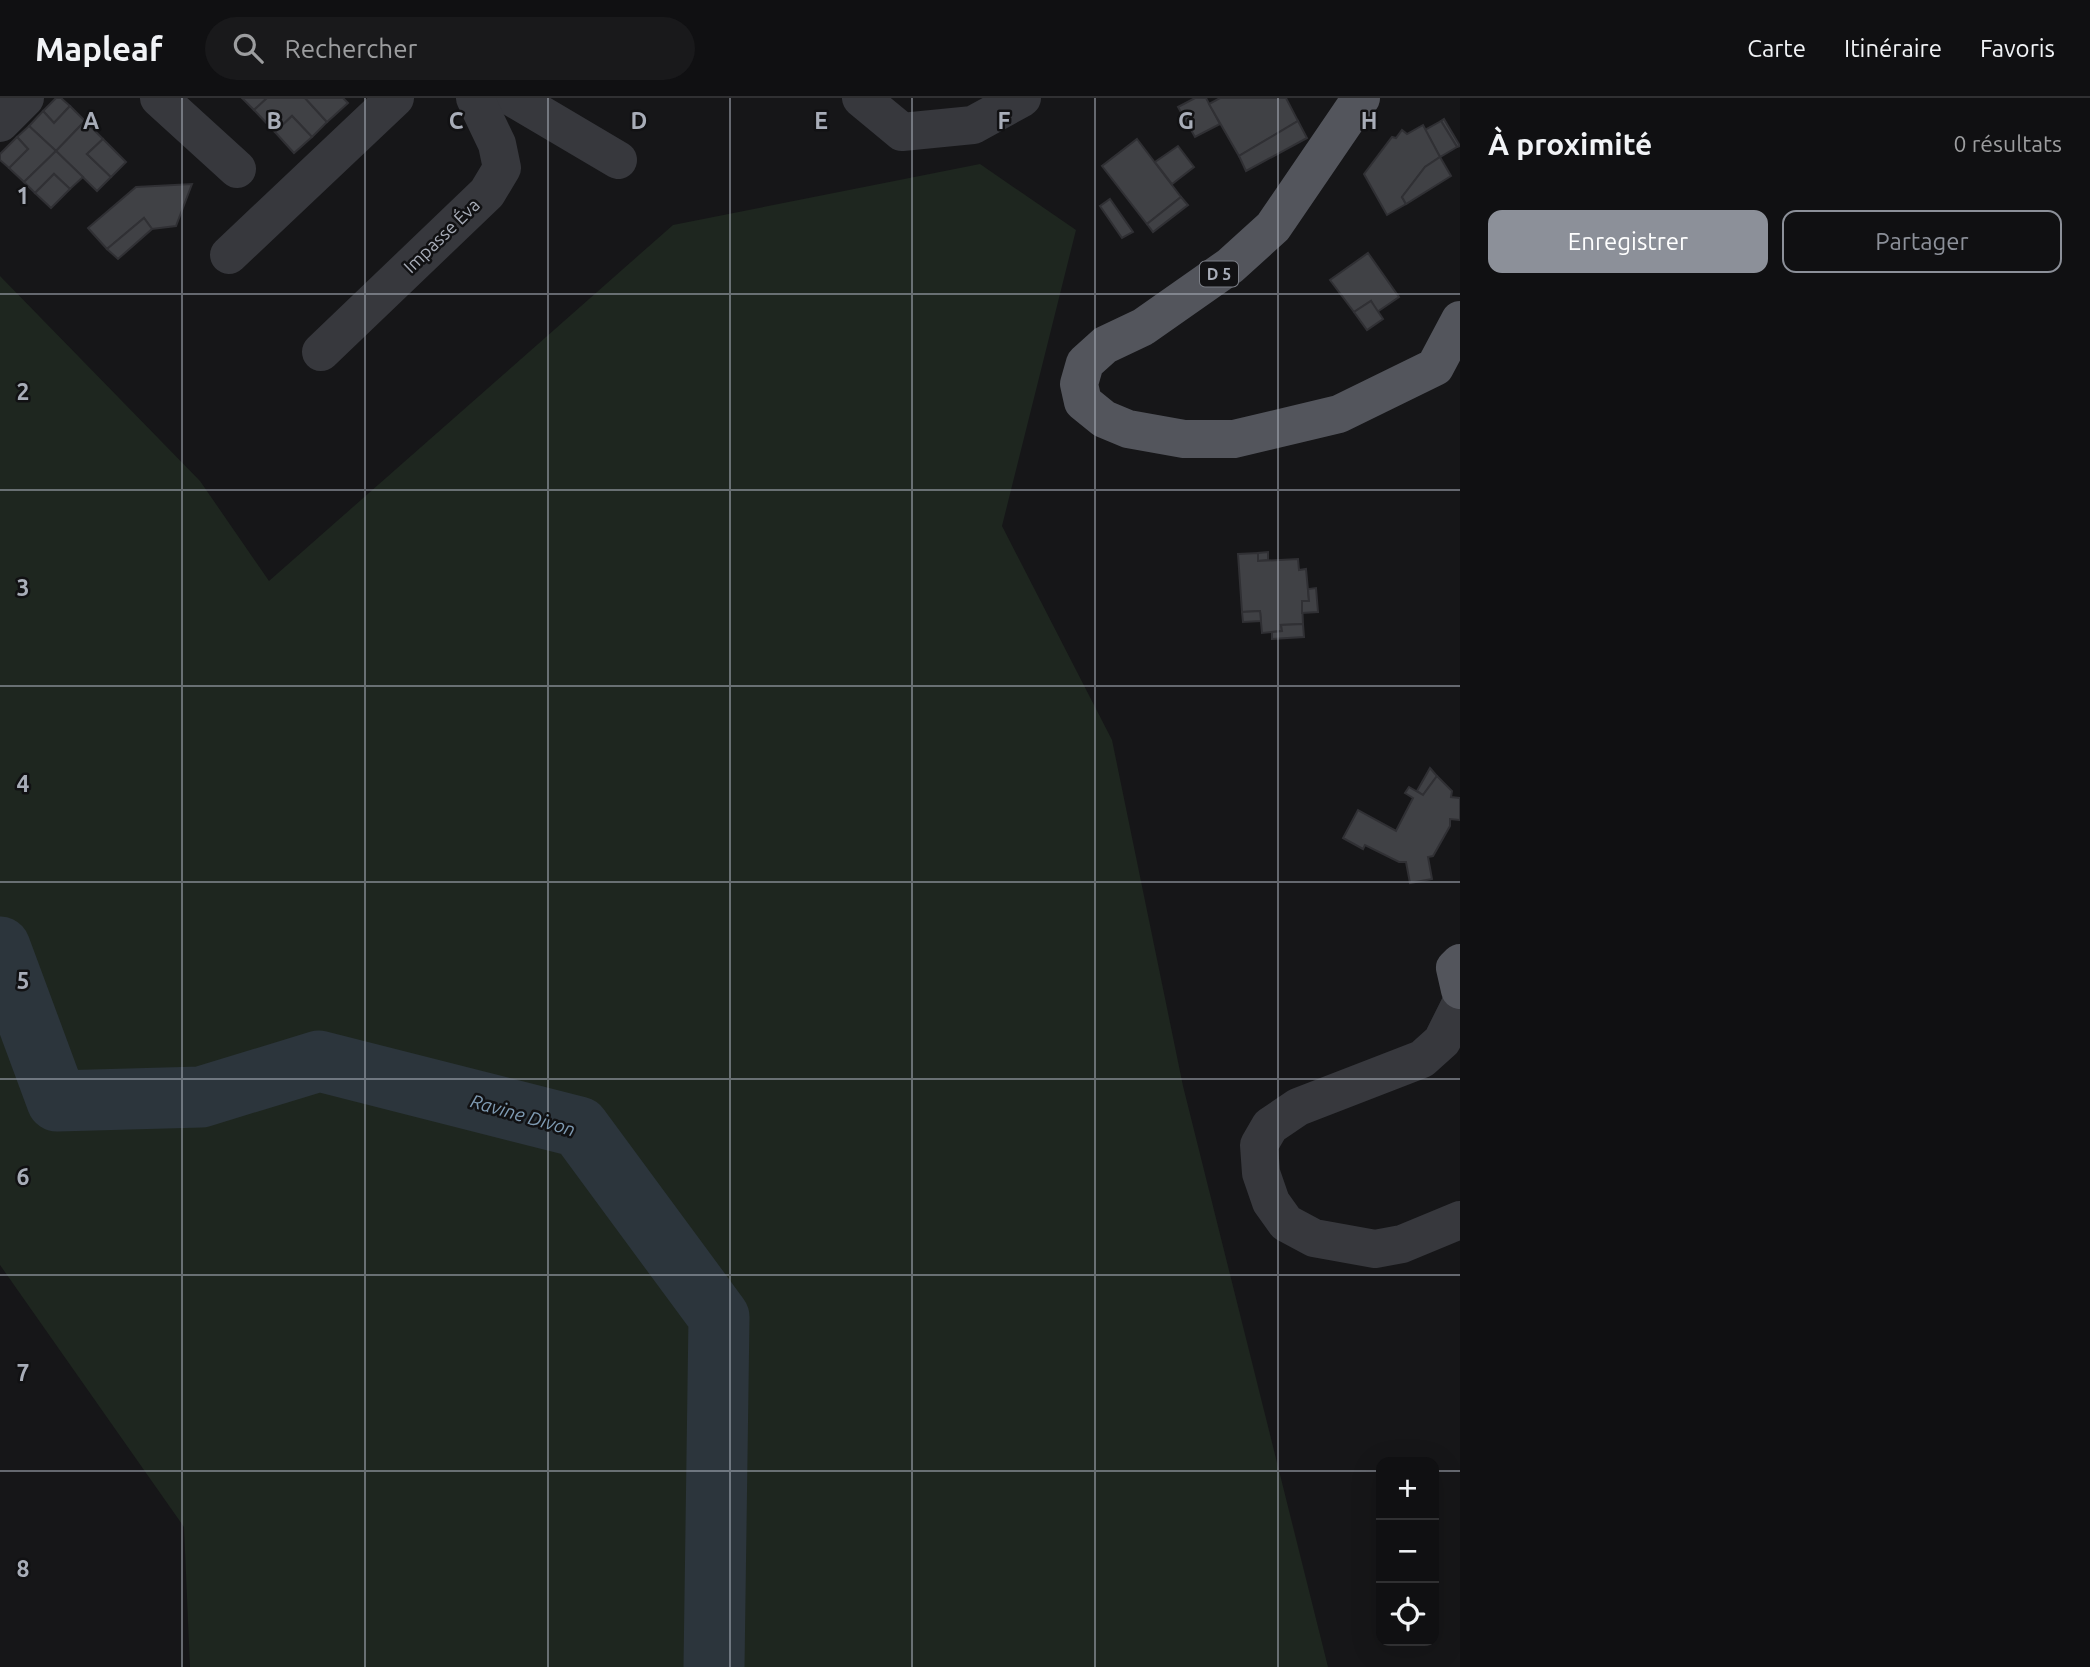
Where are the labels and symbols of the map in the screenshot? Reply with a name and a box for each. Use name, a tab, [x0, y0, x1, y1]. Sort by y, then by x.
text: A	[83, 108, 99, 133]
text: B	[266, 108, 282, 133]
text: C	[449, 108, 464, 133]
text: D	[631, 108, 647, 133]
text: E	[814, 108, 828, 133]
text: F	[998, 108, 1011, 133]
text: G	[1178, 108, 1194, 133]
text: H	[1361, 108, 1377, 133]
text: 1	[17, 183, 29, 208]
street label: Impasse Éva	[399, 193, 483, 276]
road number: D 5	[1200, 262, 1238, 286]
text: 2	[17, 379, 29, 404]
text: 3	[17, 575, 29, 600]
text: 4	[17, 771, 30, 796]
text: 5	[17, 968, 29, 993]
water label: Ravine Divon	[468, 1090, 578, 1140]
text: 6	[17, 1164, 30, 1189]
text: 7	[17, 1360, 29, 1385]
text: 8	[17, 1556, 29, 1581]

